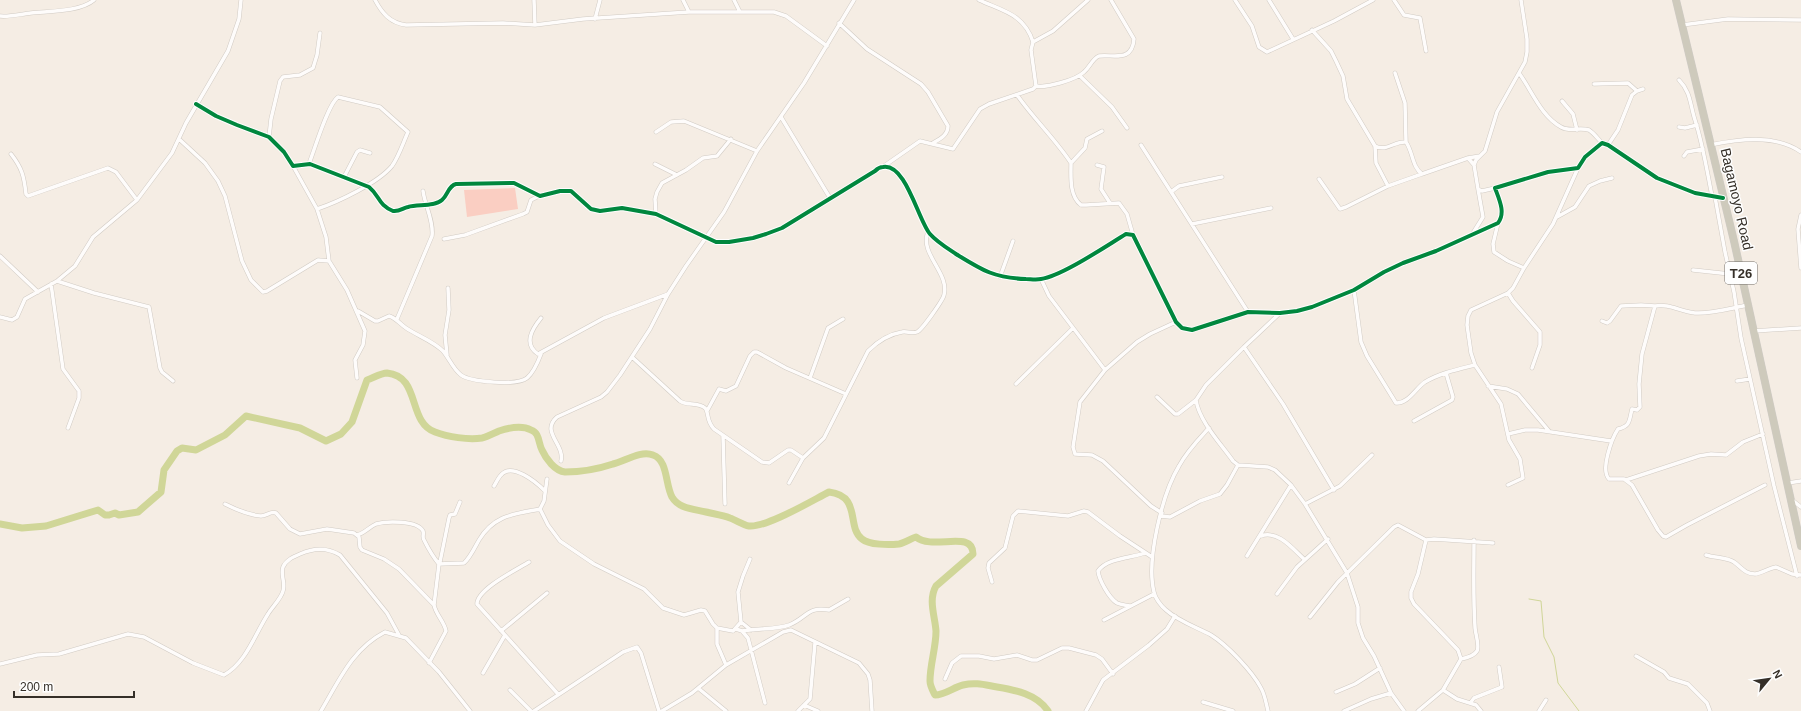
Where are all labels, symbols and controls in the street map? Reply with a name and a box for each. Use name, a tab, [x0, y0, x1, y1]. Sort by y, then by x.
street label: Bagamoyo Road	[1717, 146, 1757, 252]
road number: T26	[1725, 262, 1757, 284]
north arrow	[1749, 659, 1789, 699]
text: N	[1771, 668, 1785, 681]
scale bar	[14, 673, 134, 699]
text: 200 m	[20, 680, 53, 694]

